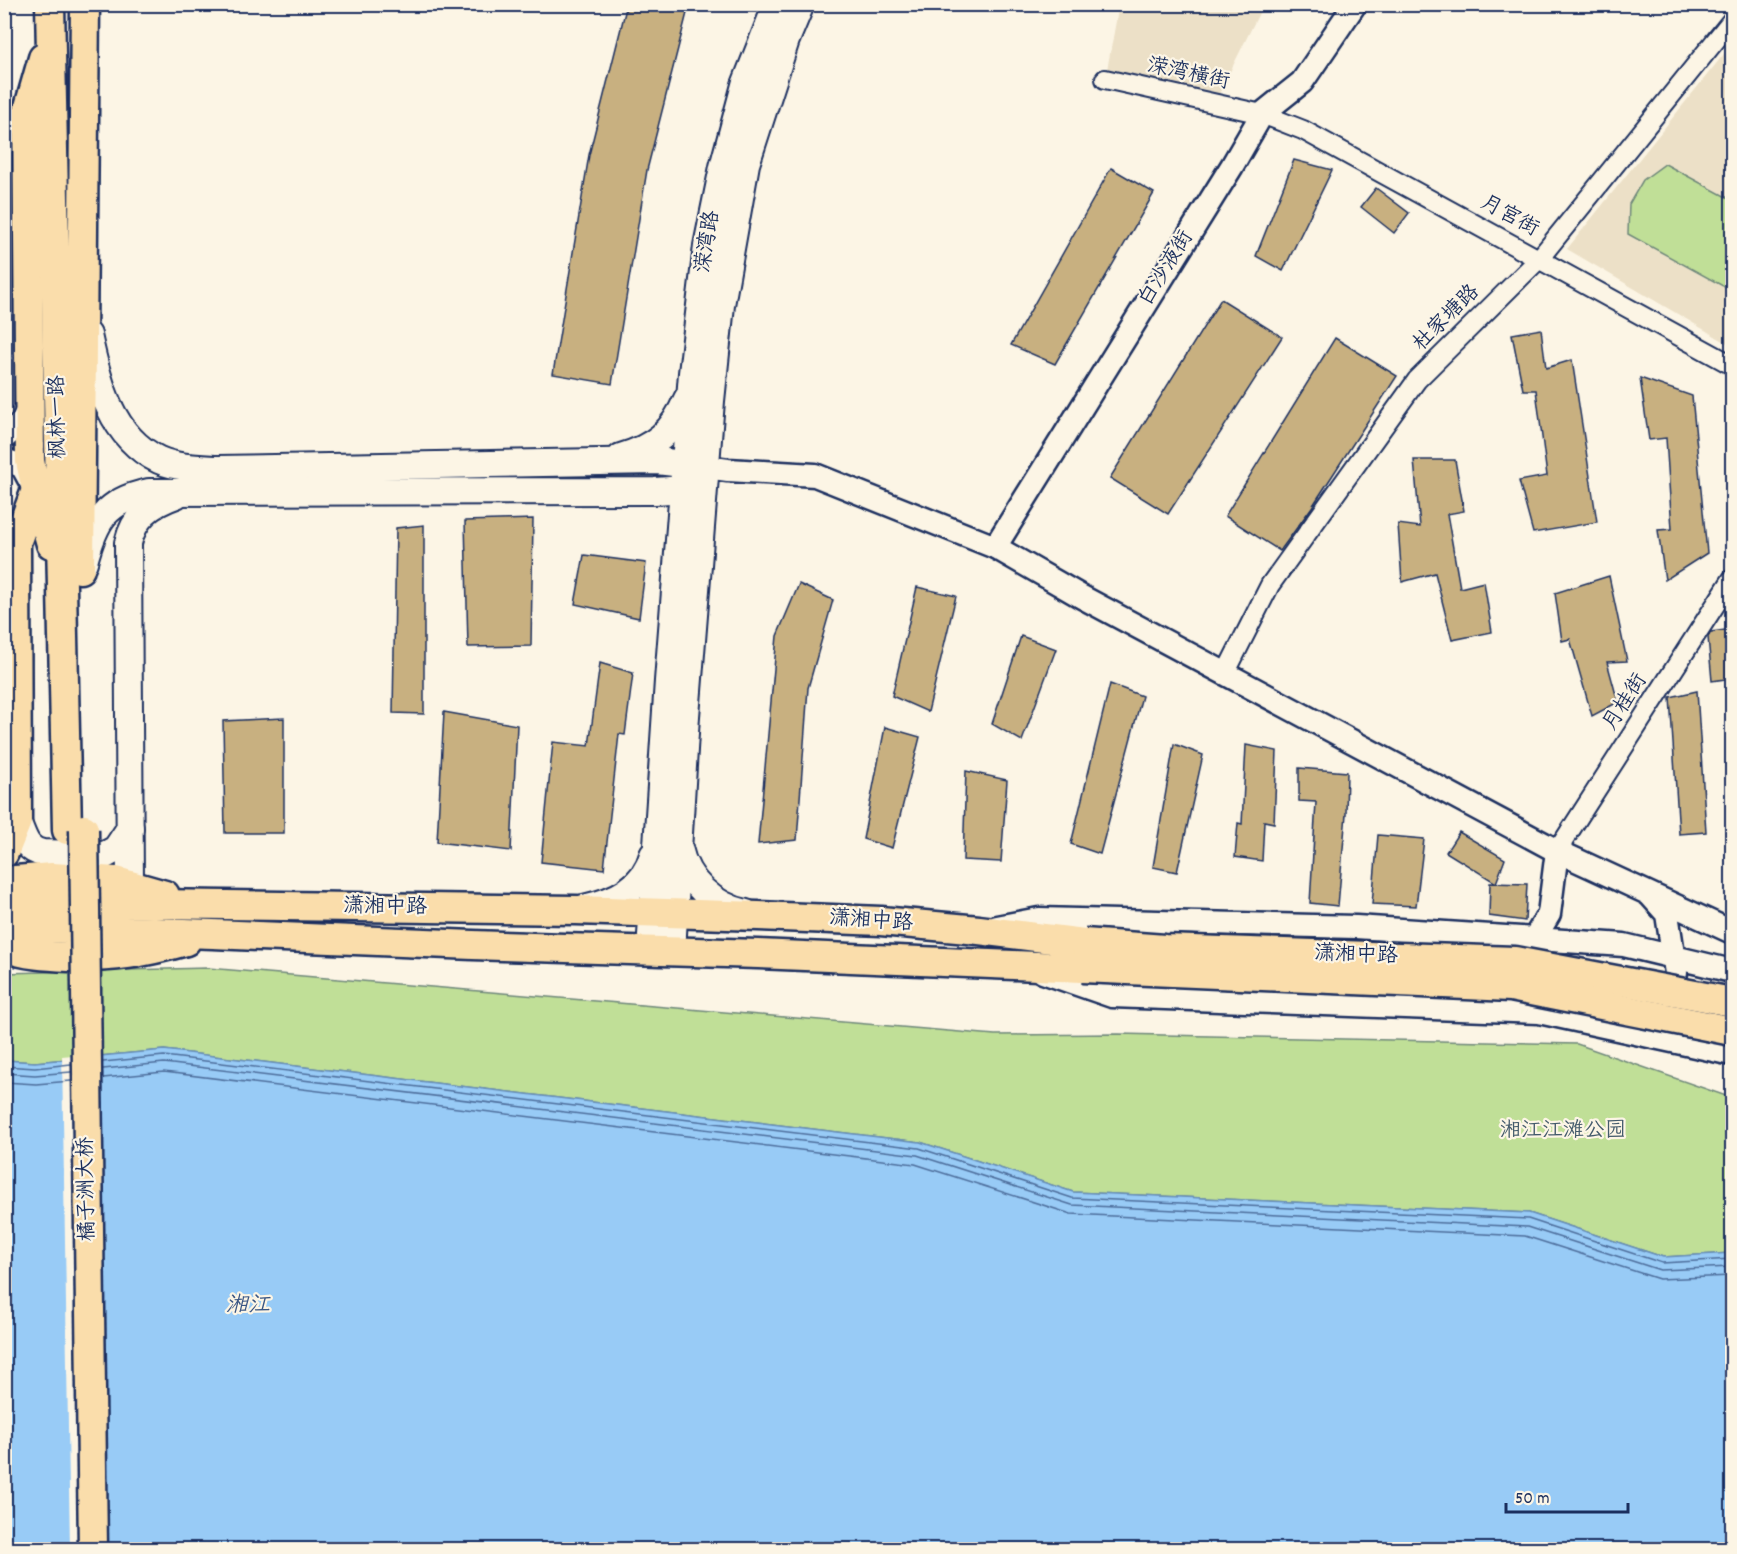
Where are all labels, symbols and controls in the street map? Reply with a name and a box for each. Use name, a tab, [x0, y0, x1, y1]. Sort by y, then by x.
street label: 溁湾横街	[1144, 52, 1232, 98]
street label: 月宫街	[1474, 189, 1544, 245]
street label: 溁湾路	[689, 209, 729, 275]
street label: 白沙液街	[1132, 225, 1202, 313]
street label: 杜家塘路	[1407, 279, 1487, 359]
street label: 枫林一路	[43, 375, 75, 459]
street label: 月桂街	[1596, 668, 1656, 738]
street label: 潇湘中路	[343, 892, 427, 924]
street label: 潇湘中路	[828, 904, 914, 940]
street label: 潇湘中路	[1314, 940, 1398, 972]
park label: 湘江江滩公园	[1500, 1117, 1626, 1147]
street label: 橘子洲大桥	[72, 1136, 104, 1242]
water label: 湘江	[226, 1291, 271, 1322]
scale bar	[1506, 1476, 1628, 1514]
text: 50 m	[1515, 1487, 1550, 1512]

